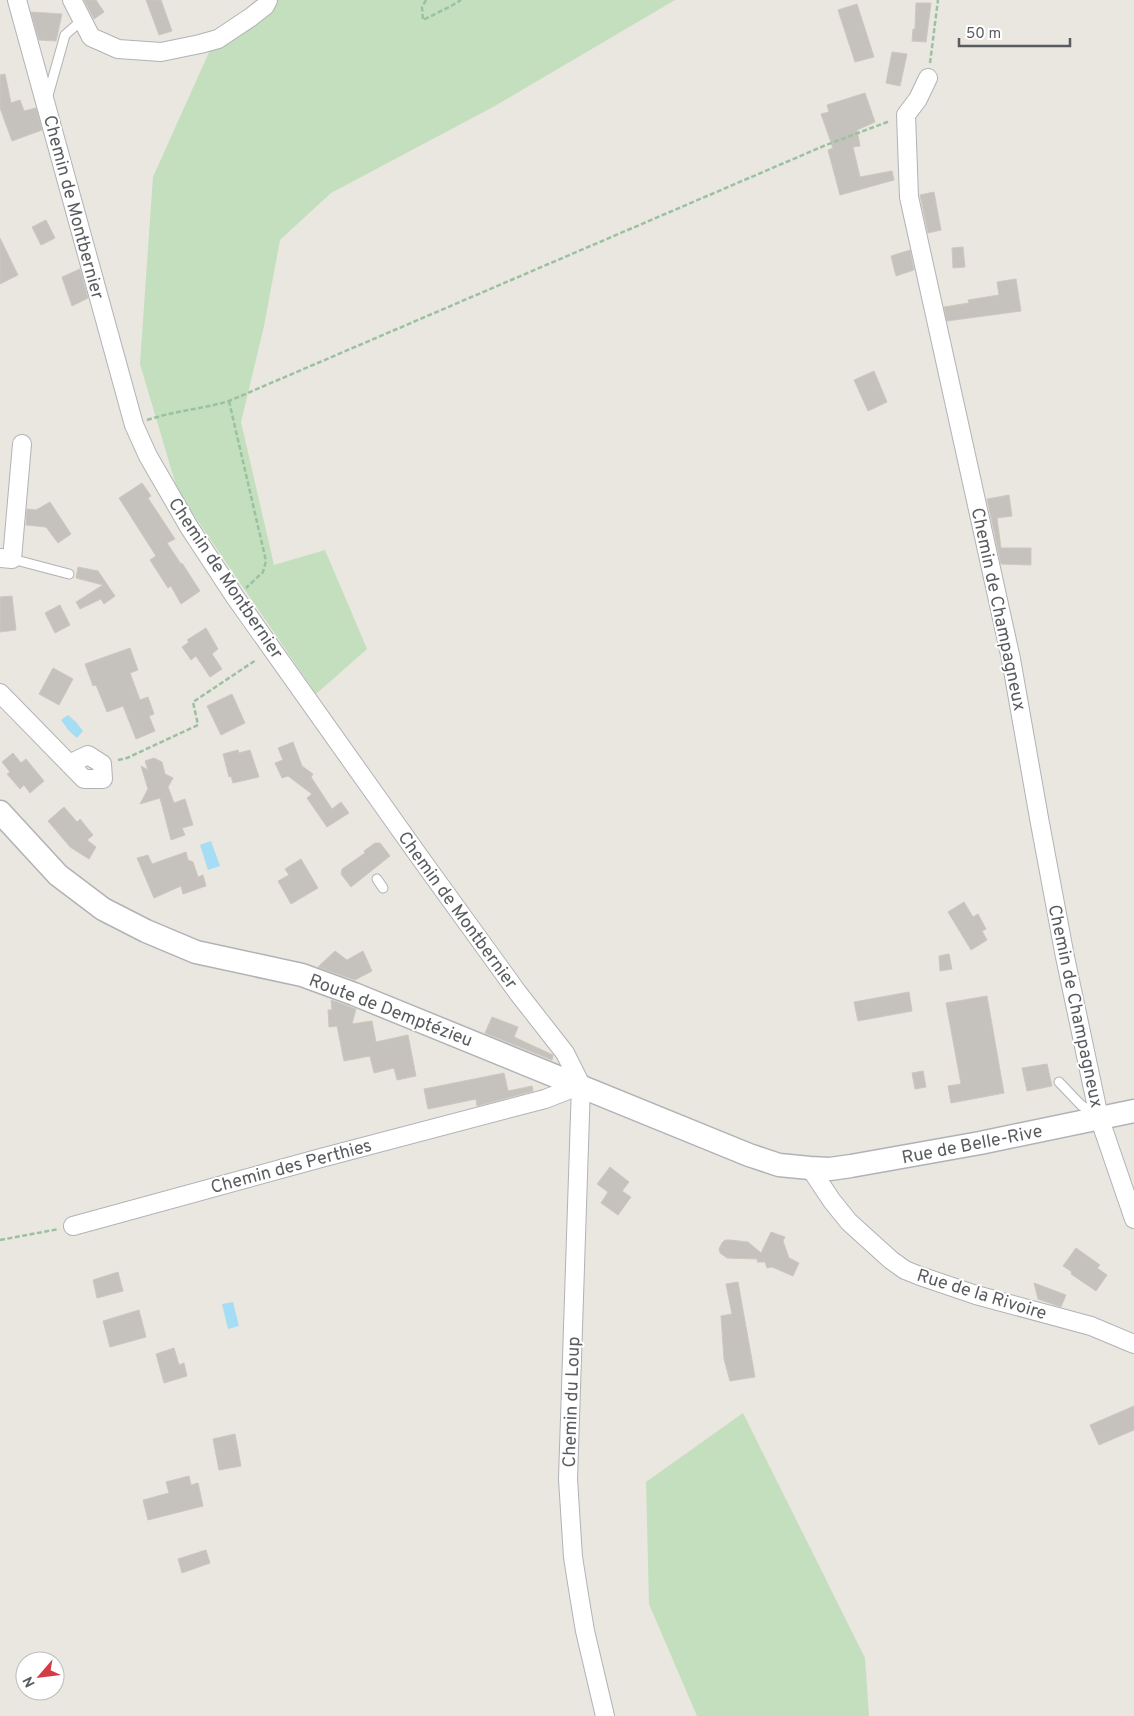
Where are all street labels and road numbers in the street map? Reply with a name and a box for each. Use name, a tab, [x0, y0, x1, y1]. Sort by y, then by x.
street label: Chemin de Montbernier	[37, 113, 108, 302]
street label: Chemin de Montbernier	[162, 494, 287, 664]
street label: Chemin de Champagneux	[965, 506, 1030, 713]
street label: Chemin de Montbernier	[392, 827, 522, 994]
street label: Chemin de Champagneux	[1042, 903, 1107, 1110]
street label: Route de Demptézieu	[305, 970, 476, 1053]
street label: Rue de Belle-Rive	[900, 1121, 1045, 1170]
street label: Chemin des Perthies	[208, 1135, 375, 1200]
street label: Rue de la Rivoire	[914, 1265, 1049, 1326]
street label: Chemin du Loup	[559, 1336, 586, 1468]

